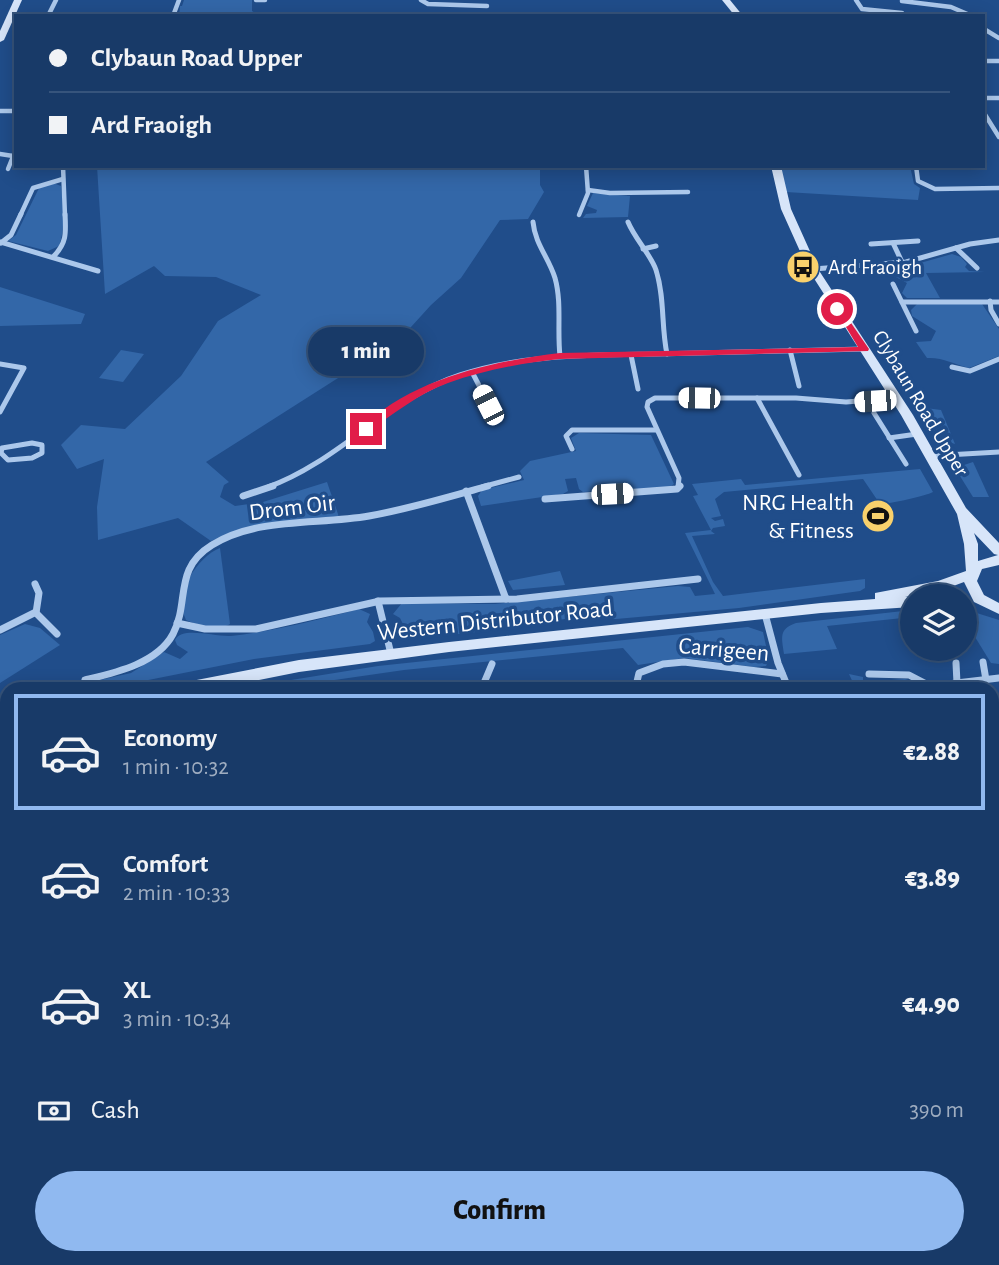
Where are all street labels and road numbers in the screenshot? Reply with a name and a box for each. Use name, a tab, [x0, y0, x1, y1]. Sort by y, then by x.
street label: Clybaun Road Upper	[869, 327, 972, 480]
street label: Drom Oir	[248, 491, 337, 525]
street label: Western Distributor Road	[376, 597, 614, 645]
street label: Carrigeen	[678, 634, 770, 666]

